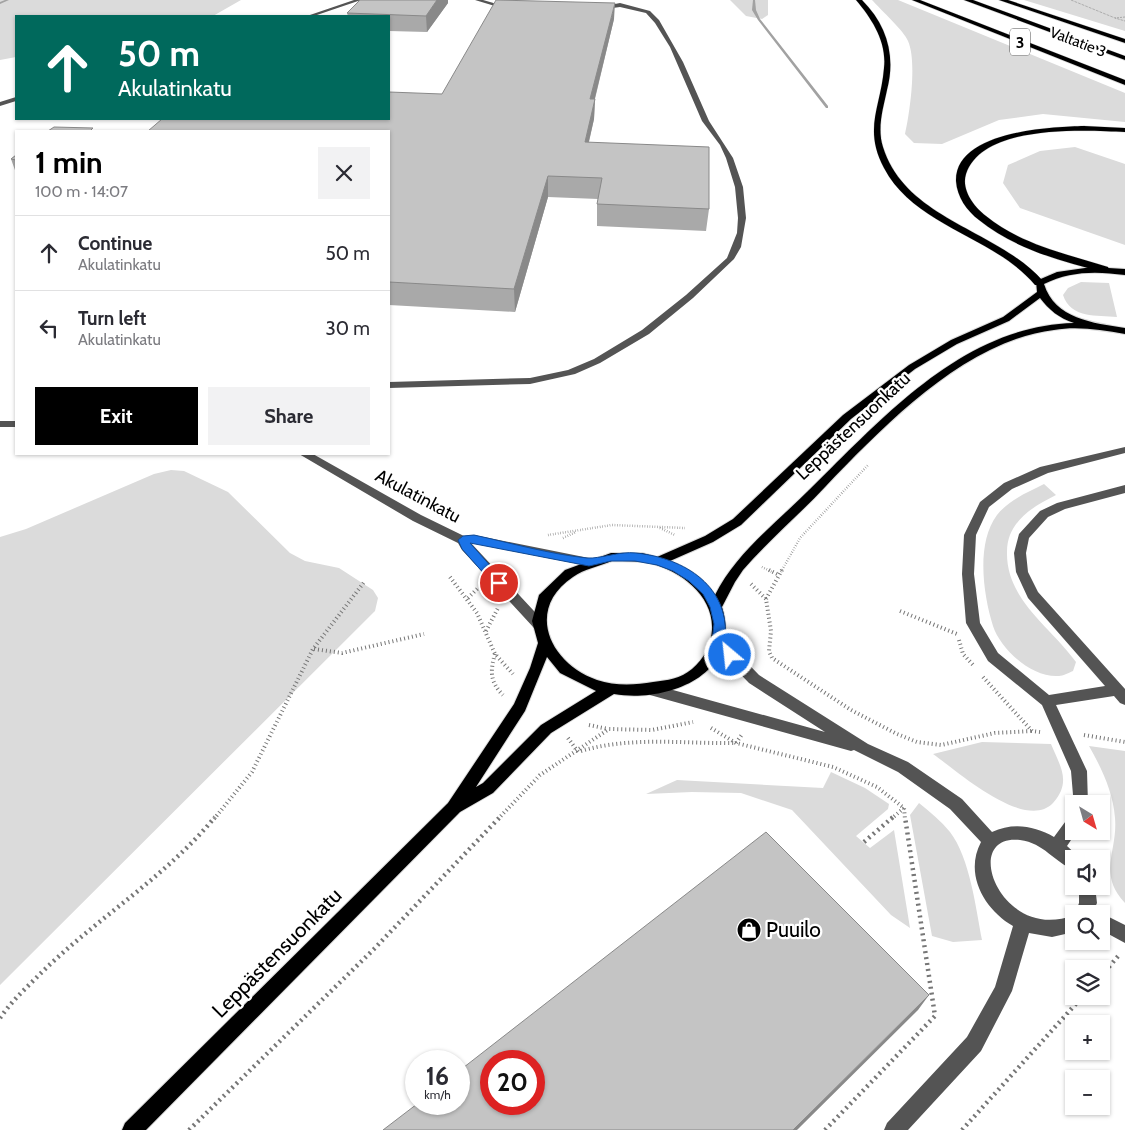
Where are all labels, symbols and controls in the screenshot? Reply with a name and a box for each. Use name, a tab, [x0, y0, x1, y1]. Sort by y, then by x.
street label: Valtatie 3	[1047, 23, 1109, 61]
road number: 3	[1010, 28, 1030, 56]
text: 50 m	[118, 32, 200, 75]
icon: ahead	[35, 35, 100, 100]
text: Akulatinkatu	[118, 75, 232, 102]
text: 1 min	[35, 144, 103, 181]
button: close	[318, 147, 370, 199]
text: 100 m · 14:07	[35, 182, 128, 201]
text: Continue	[78, 232, 152, 255]
icon: ahead	[35, 239, 63, 267]
text: 50 m	[326, 242, 370, 265]
text: Akulatinkatu	[78, 255, 161, 274]
text: Turn left	[78, 307, 146, 330]
icon: left	[35, 314, 63, 342]
text: 30 m	[326, 317, 370, 340]
text: Akulatinkatu	[78, 330, 161, 349]
street label: Leppästensuonkatu	[791, 367, 915, 485]
button: Exit	[35, 387, 198, 445]
button: Share	[208, 387, 370, 445]
street label: Akulatinkatu	[372, 464, 464, 528]
pin	[478, 562, 520, 604]
icon: arrive	[485, 569, 513, 597]
position arrow	[703, 628, 755, 680]
north arrow	[1065, 795, 1110, 840]
map controls	[1065, 795, 1110, 1115]
button: sound	[1065, 850, 1110, 895]
street label: Leppästensuonkatu	[207, 883, 347, 1023]
button: search	[1065, 905, 1110, 950]
shop icon: Puuilo	[736, 917, 762, 943]
place label: Puuilo	[766, 917, 821, 942]
button: layers	[1065, 960, 1110, 1005]
button: +	[1065, 1015, 1110, 1060]
speed limit sign: 20	[480, 1050, 545, 1115]
text: 16	[426, 1061, 449, 1091]
button: −	[1065, 1070, 1110, 1115]
text: km/h	[424, 1087, 451, 1102]

